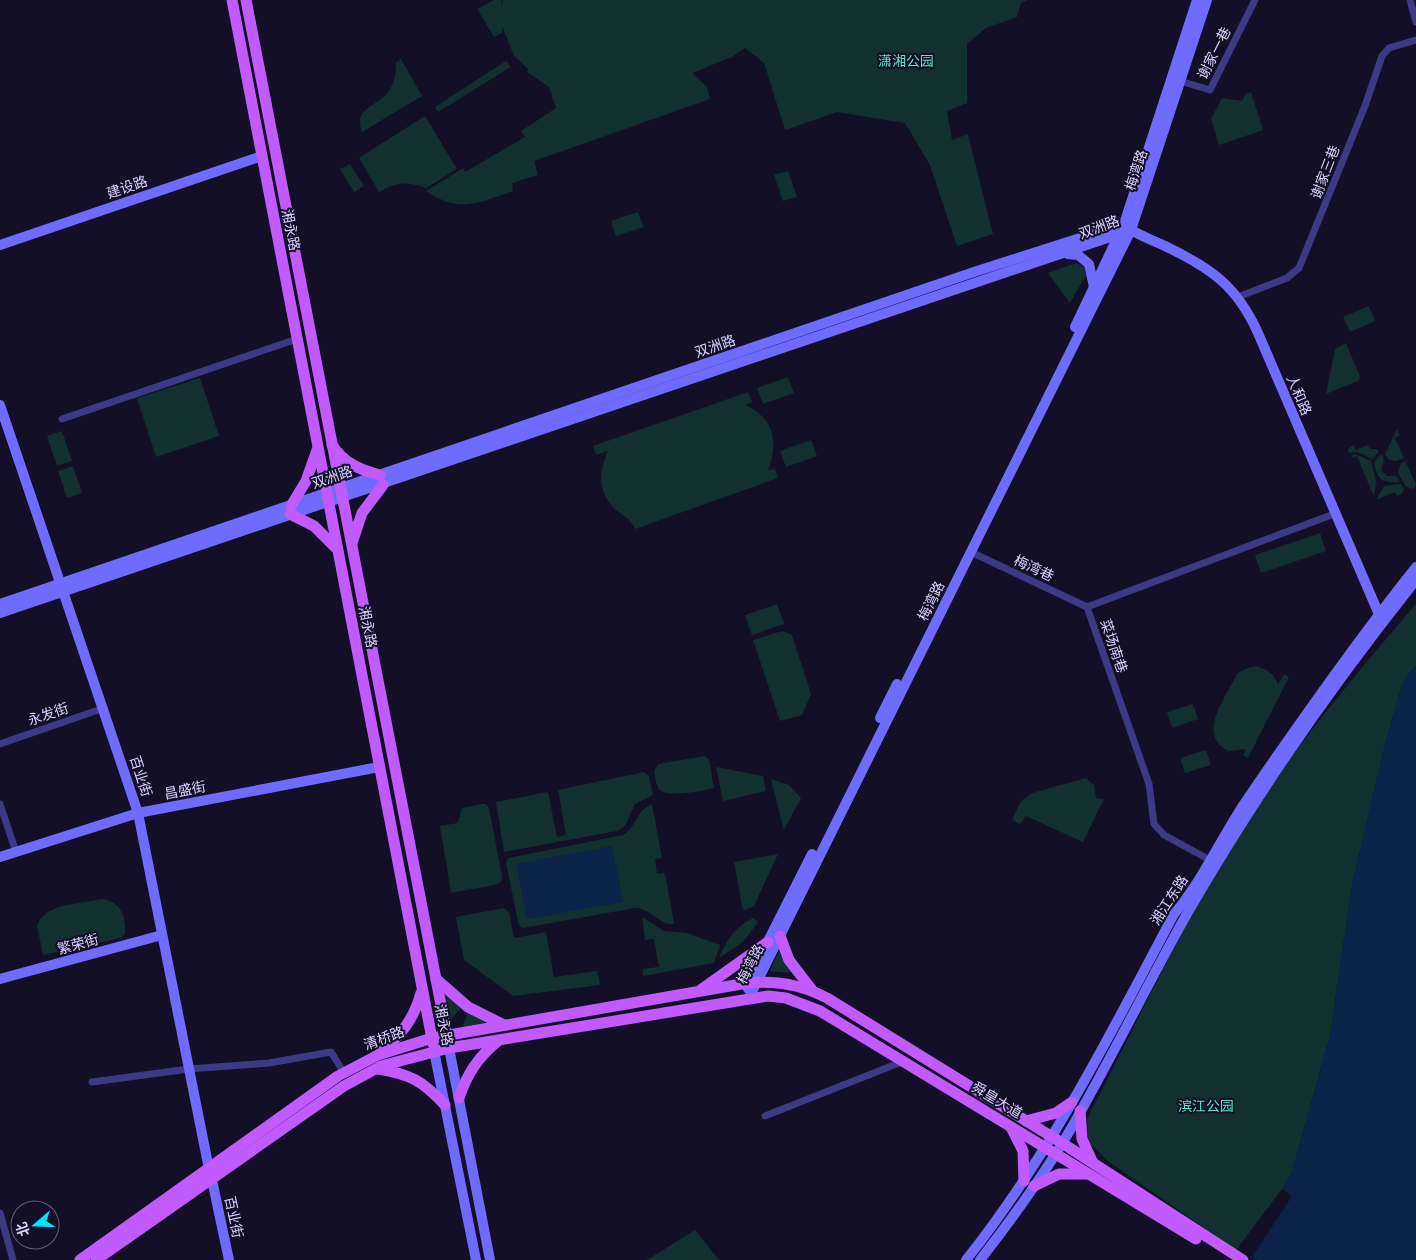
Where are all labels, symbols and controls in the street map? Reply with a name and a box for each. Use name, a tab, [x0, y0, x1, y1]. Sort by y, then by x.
street label: 谢家一巷	[1194, 24, 1234, 82]
park label: 潇湘公园	[878, 53, 934, 69]
street label: 谢家三巷	[1307, 143, 1343, 201]
street label: 梅湾路	[1122, 148, 1150, 192]
street label: 建设路	[105, 173, 149, 201]
street label: 湘永路	[279, 208, 303, 252]
street label: 双洲路	[1077, 212, 1121, 242]
street label: 双洲路	[693, 332, 737, 360]
street label: 人和路	[1283, 373, 1315, 417]
street label: 双洲路	[310, 463, 354, 491]
street label: 梅湾巷	[1012, 552, 1056, 584]
street label: 梅湾路	[915, 579, 947, 623]
street label: 湘永路	[356, 605, 380, 649]
street label: 菜场南巷	[1097, 617, 1131, 675]
street label: 永发街	[26, 700, 70, 728]
street label: 百业街	[127, 754, 155, 798]
street label: 昌盛街	[163, 778, 207, 802]
street label: 湘江东路	[1147, 872, 1191, 928]
street label: 繁荣街	[56, 931, 100, 957]
street label: 梅湾路	[733, 942, 767, 986]
street label: 湘永路	[432, 1003, 456, 1047]
street label: 清桥路	[362, 1023, 406, 1053]
street label: 舜皇大道	[969, 1079, 1025, 1121]
park label: 滨江公园	[1178, 1098, 1234, 1114]
street label: 百业街	[222, 1195, 246, 1239]
north arrow	[10, 1200, 60, 1250]
text: 北	[13, 1220, 33, 1238]

